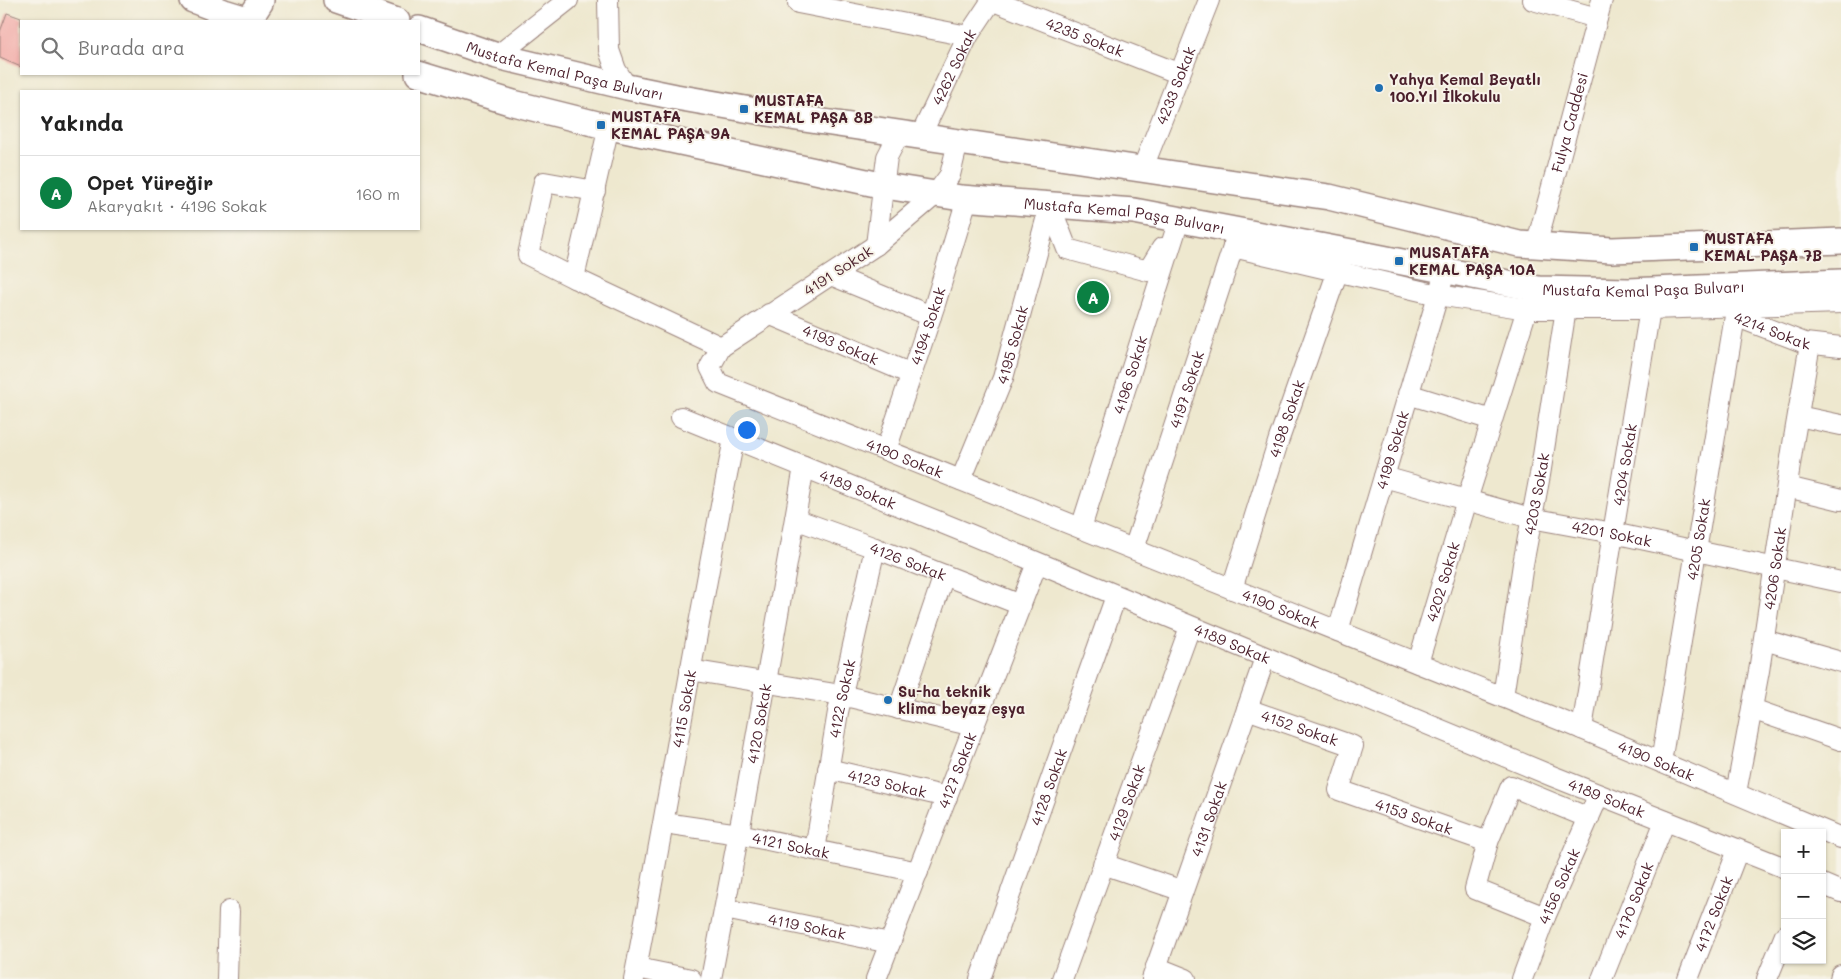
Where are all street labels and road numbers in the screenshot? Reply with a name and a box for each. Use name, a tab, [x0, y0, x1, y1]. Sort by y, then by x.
street label: 4235 Sokak	[1043, 13, 1127, 61]
street label: 4262 Sokak	[927, 24, 980, 108]
street label: Mustafa Kemal Paşa Bulvarı	[464, 36, 665, 104]
street label: 4233 Sokak	[1151, 43, 1200, 127]
street label: Fulya Caddesi	[1546, 70, 1592, 175]
street label: Mustafa Kemal Paşa Bulvarı	[1023, 193, 1227, 238]
street label: 4191 Sokak	[800, 240, 876, 300]
street label: Mustafa Kemal Paşa Bulvarı	[1542, 276, 1745, 301]
street label: 4194 Sokak	[905, 284, 950, 367]
street label: 4195 Sokak	[992, 303, 1032, 387]
street label: 4214 Sokak	[1731, 307, 1811, 353]
street label: 4193 Sokak	[800, 319, 882, 369]
street label: 4196 Sokak	[1108, 333, 1152, 416]
street label: 4197 Sokak	[1164, 348, 1208, 431]
street label: 4198 Sokak	[1264, 377, 1309, 460]
street label: 4199 Sokak	[1371, 408, 1413, 491]
street label: 4204 Sokak	[1608, 422, 1641, 507]
street label: 4190 Sokak	[864, 433, 946, 482]
street label: 4203 Sokak	[1519, 451, 1553, 536]
street label: 4189 Sokak	[817, 464, 899, 513]
street label: 4205 Sokak	[1681, 497, 1715, 581]
street label: 4201 Sokak	[1571, 516, 1654, 551]
street label: 4206 Sokak	[1758, 526, 1790, 611]
street label: 4126 Sokak	[867, 537, 950, 585]
street label: 4202 Sokak	[1421, 539, 1464, 624]
street label: 4190 Sokak	[1240, 584, 1322, 633]
street label: 4189 Sokak	[1191, 619, 1274, 668]
street label: 4122 Sokak	[824, 657, 860, 739]
street label: 4115 Sokak	[667, 668, 700, 749]
street label: 4120 Sokak	[742, 682, 776, 765]
street label: 4152 Sokak	[1259, 705, 1341, 750]
street label: 4127 Sokak	[933, 729, 981, 811]
street label: 4190 Sokak	[1615, 735, 1698, 785]
street label: 4128 Sokak	[1025, 745, 1071, 828]
street label: 4129 Sokak	[1103, 761, 1149, 843]
street label: 4123 Sokak	[846, 764, 929, 802]
street label: 4189 Sokak	[1565, 773, 1648, 822]
street label: 4131 Sokak	[1186, 778, 1231, 859]
street label: 4153 Sokak	[1373, 794, 1455, 839]
street label: 4121 Sokak	[751, 827, 831, 863]
street label: 4156 Sokak	[1533, 845, 1584, 927]
street label: 4170 Sokak	[1609, 859, 1658, 941]
street label: 4172 Sokak	[1690, 873, 1737, 955]
street label: 4119 Sokak	[767, 908, 848, 944]

